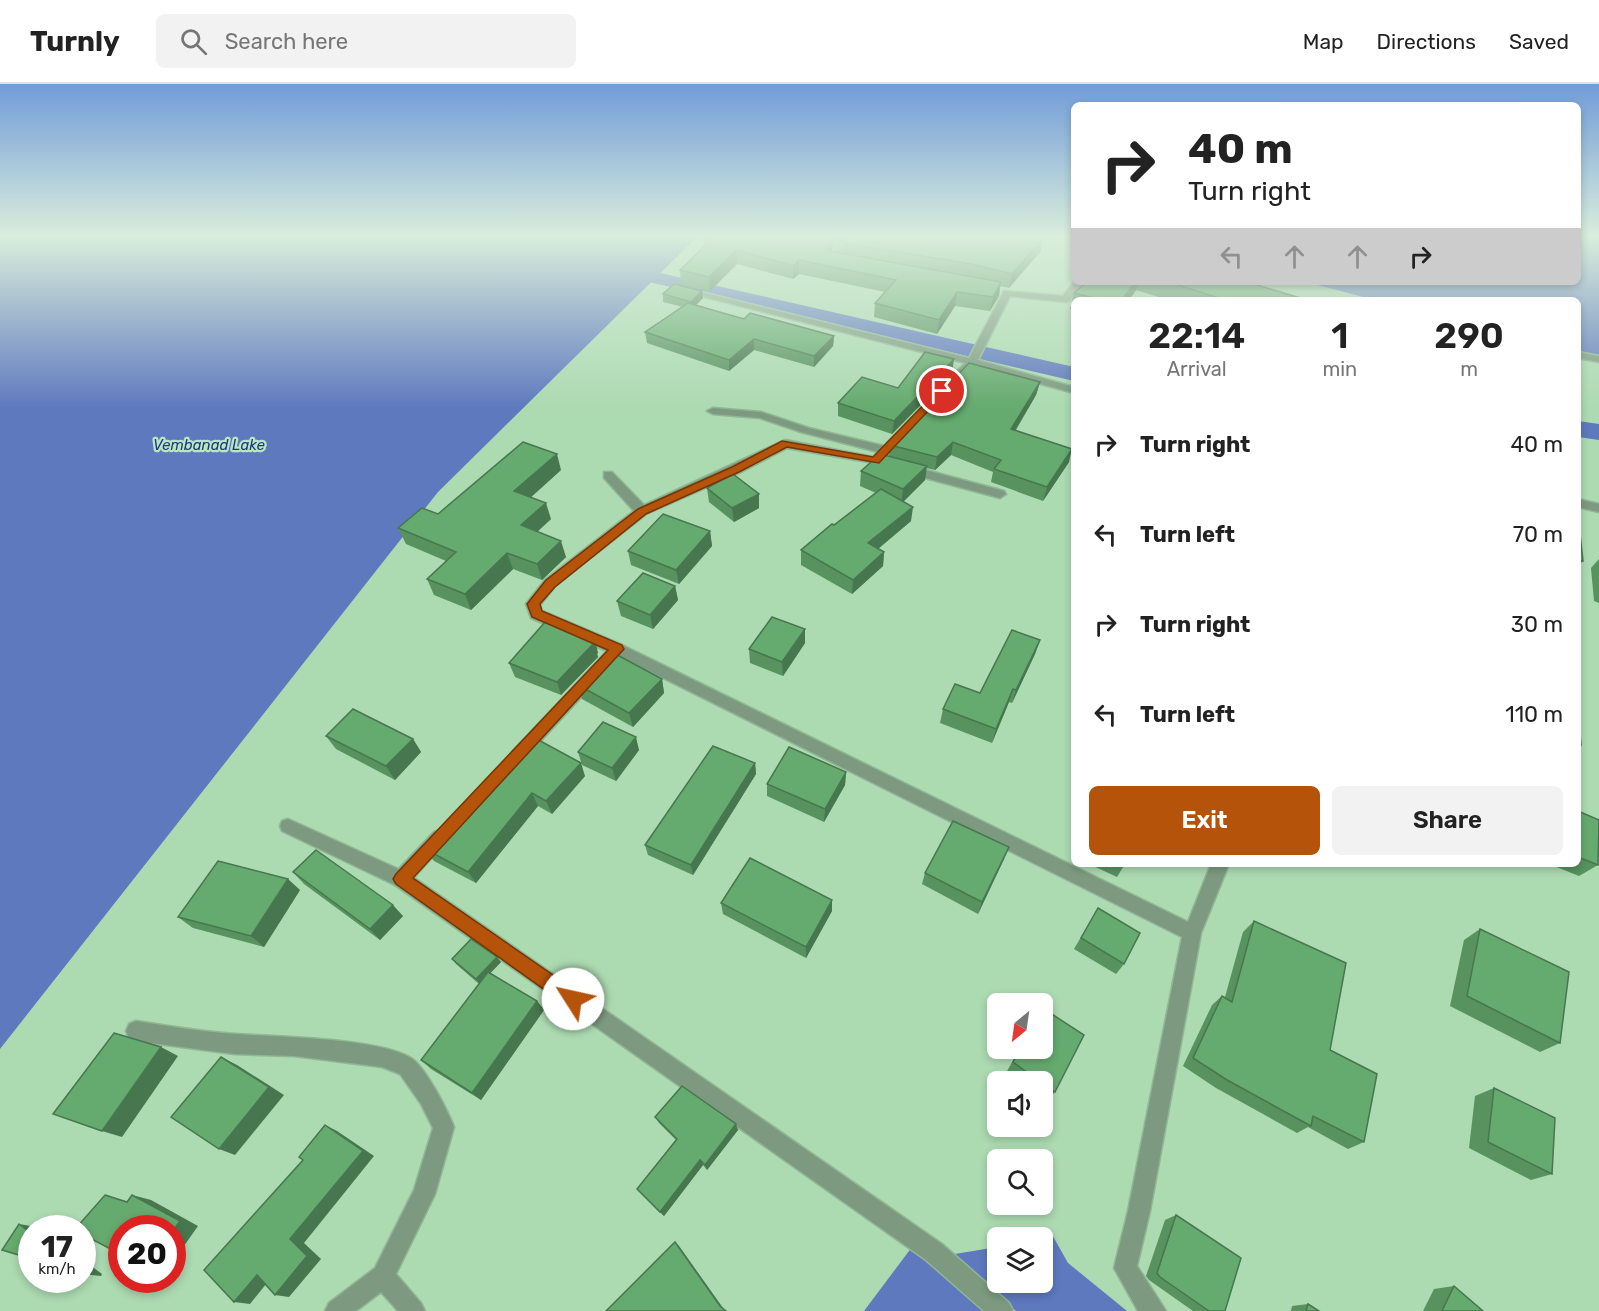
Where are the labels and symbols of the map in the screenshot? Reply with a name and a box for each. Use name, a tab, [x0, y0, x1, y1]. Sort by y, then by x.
pin	[916, 365, 967, 416]
water label: Vembanad Lake	[153, 436, 266, 454]
position arrow	[541, 967, 605, 1031]
north arrow	[987, 993, 1053, 1059]
speed limit sign: 20	[108, 1215, 186, 1293]

